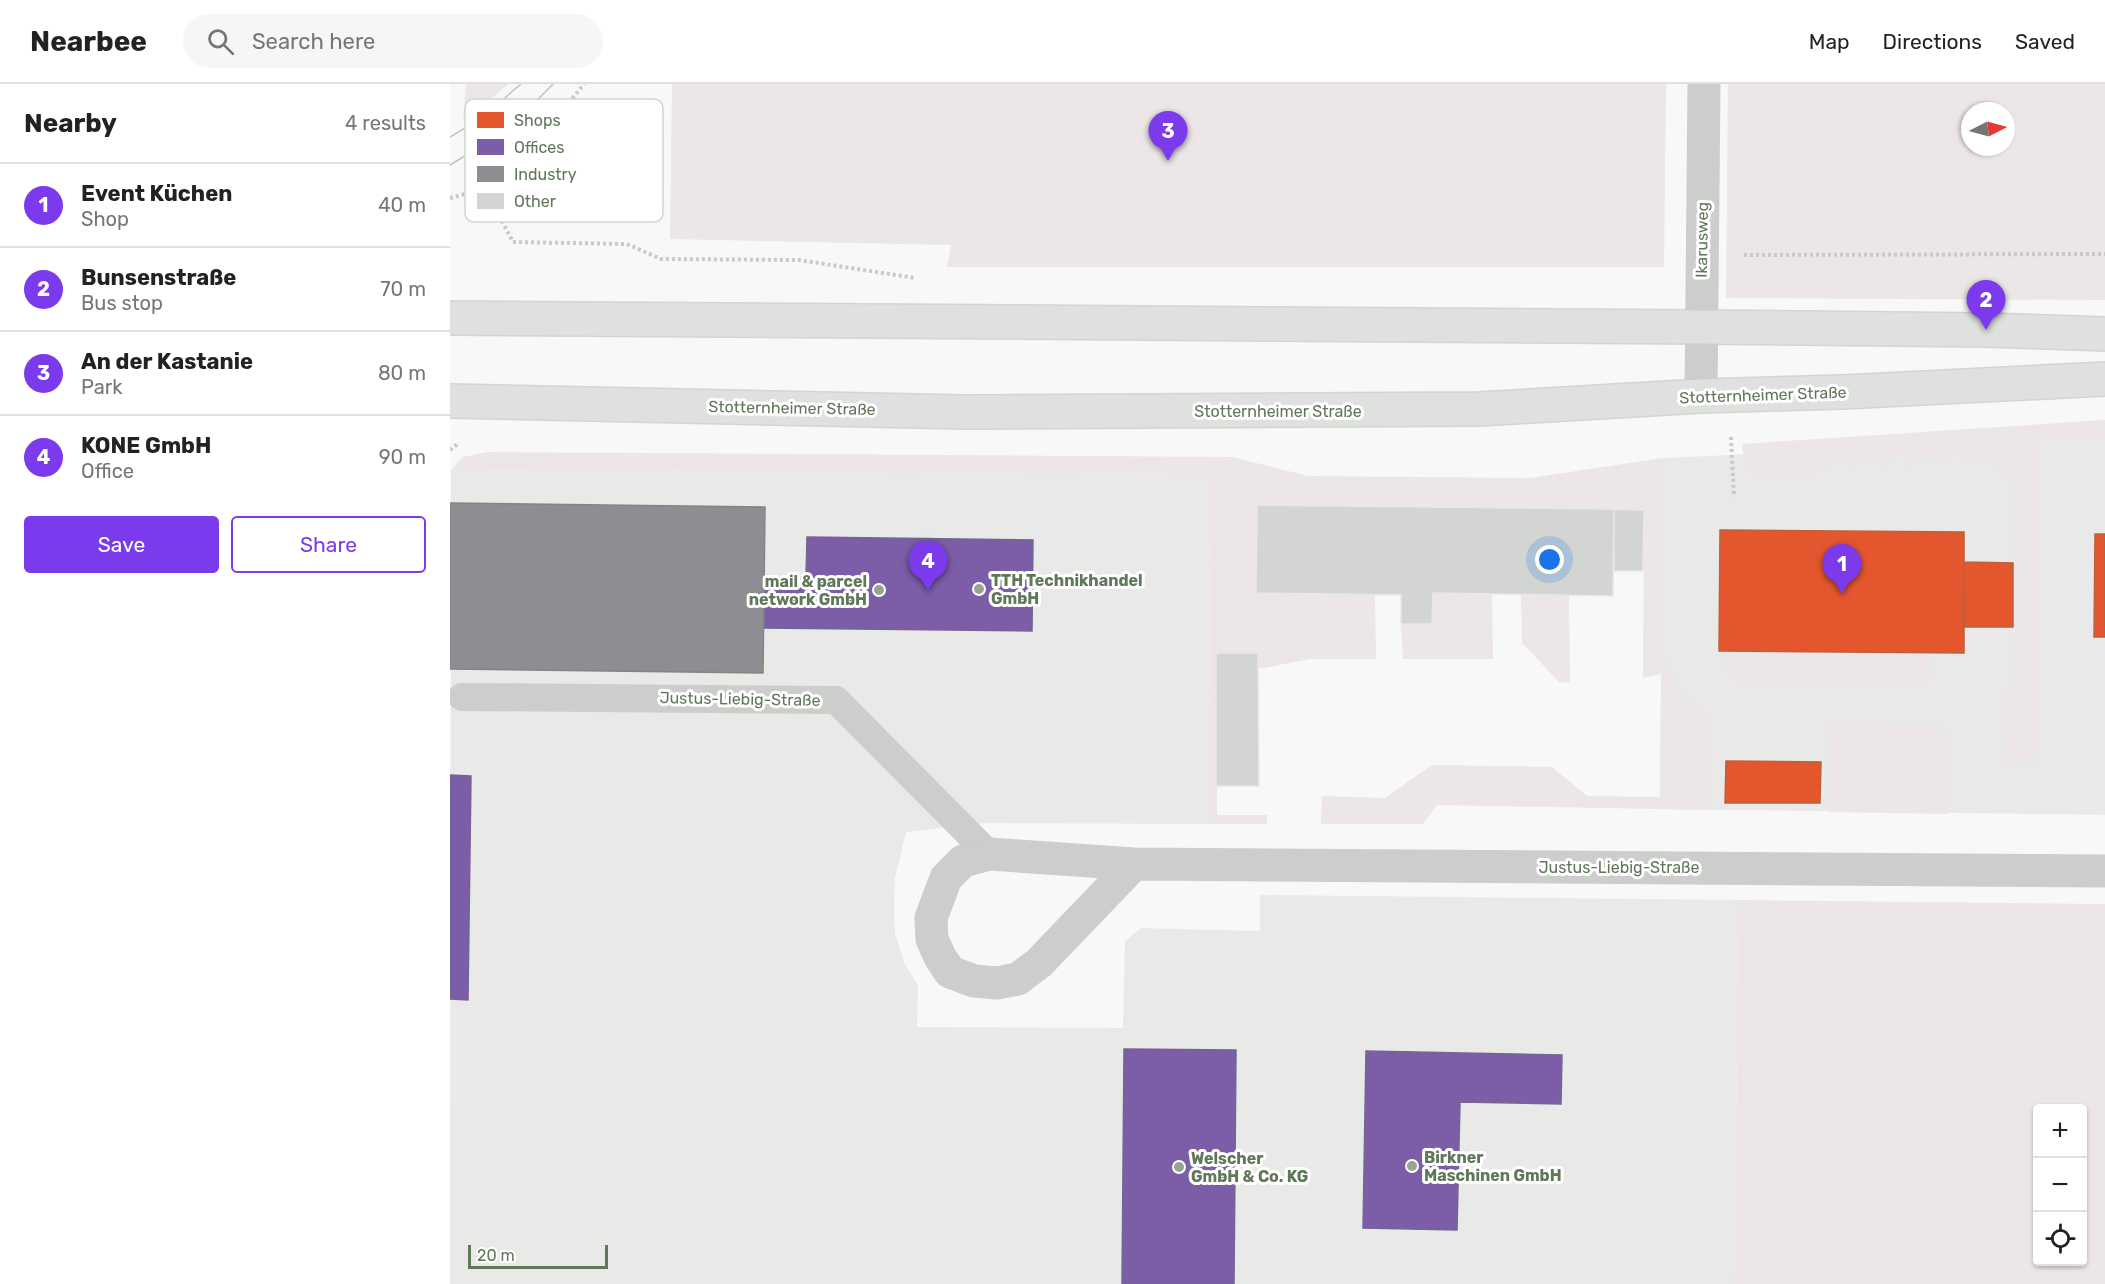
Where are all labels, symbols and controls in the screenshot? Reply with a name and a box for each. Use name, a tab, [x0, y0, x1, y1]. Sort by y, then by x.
search box	[183, 14, 603, 68]
text: Nearbee	[30, 25, 147, 58]
icon: search	[204, 25, 237, 58]
text: Search here	[252, 28, 375, 55]
text: Map	[1809, 29, 1850, 54]
text: Directions	[1883, 29, 1982, 54]
text: Saved	[2015, 29, 2075, 54]
legend	[465, 99, 663, 222]
north arrow	[1961, 102, 2015, 156]
text: Nearby	[24, 108, 117, 139]
text: 4 results	[345, 111, 426, 135]
text: Shops	[514, 111, 561, 130]
pin: 3	[1148, 112, 1188, 161]
text: Offices	[514, 138, 564, 157]
text: Industry	[514, 165, 577, 184]
text: Event Küchen	[81, 180, 232, 207]
text: Other	[514, 192, 556, 211]
text: 1	[39, 193, 48, 217]
text: 40 m	[378, 193, 426, 217]
street label: Ikarusweg	[1692, 202, 1712, 278]
text: Shop	[81, 207, 129, 231]
text: Bunsenstraße	[81, 264, 236, 291]
text: 2	[37, 277, 50, 301]
text: 70 m	[380, 277, 426, 301]
pin: 2	[1966, 280, 2006, 330]
text: Bus stop	[81, 291, 163, 315]
text: An der Kastanie	[81, 348, 253, 375]
text: 3	[37, 361, 50, 385]
text: 80 m	[378, 361, 426, 385]
text: Park	[81, 375, 123, 399]
street label: Stotternheimer Straße	[1679, 383, 1847, 407]
street label: Stotternheimer Straße	[708, 397, 876, 419]
street label: Stotternheimer Straße	[1194, 402, 1362, 421]
text: KONE GmbH	[81, 432, 211, 459]
text: 4	[37, 445, 50, 469]
text: 90 m	[379, 445, 426, 469]
text: Office	[81, 459, 134, 483]
button: Save	[24, 516, 219, 573]
button: Share	[231, 516, 426, 573]
pin: 4	[908, 542, 948, 591]
pin: 1	[1822, 544, 1862, 594]
your location	[1535, 545, 1564, 574]
place label: TTH Technikhandel GmbH	[991, 571, 1143, 608]
place label: mail & parcel network GmbH	[749, 572, 867, 609]
marker: TTH Technikhandel GmbH	[972, 582, 986, 596]
marker: mail & parcel network GmbH	[872, 583, 886, 597]
street label: Justus-Liebig-Straße	[659, 688, 821, 710]
street label: Justus-Liebig-Straße	[1539, 858, 1700, 877]
map controls	[2033, 1104, 2087, 1266]
button: +	[2033, 1104, 2087, 1158]
place label: Birkner Maschinen GmbH	[1424, 1148, 1562, 1185]
place label: Welscher GmbH & Co. KG	[1191, 1149, 1308, 1186]
button: −	[2033, 1158, 2087, 1212]
marker: Birkner Maschinen GmbH	[1405, 1159, 1419, 1173]
marker: Welscher GmbH & Co. KG	[1172, 1160, 1186, 1174]
button: locate	[2033, 1212, 2087, 1266]
scale bar	[468, 1242, 608, 1270]
text: 20 m	[477, 1246, 515, 1265]

